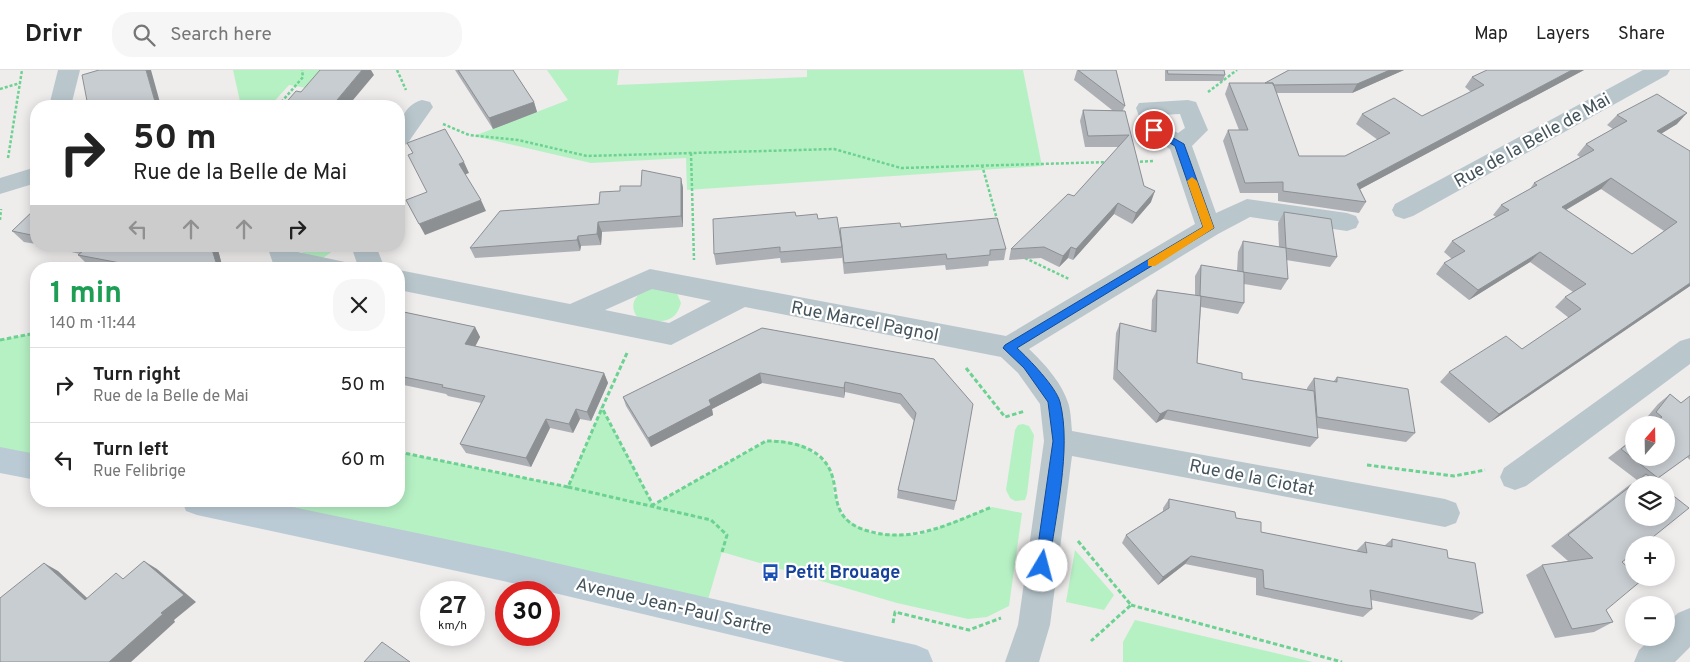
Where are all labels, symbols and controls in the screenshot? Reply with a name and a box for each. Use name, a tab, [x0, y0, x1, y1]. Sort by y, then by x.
search box	[112, 12, 462, 57]
text: Drivr	[25, 20, 82, 50]
icon: search	[130, 21, 158, 49]
text: Search here	[170, 23, 272, 47]
text: Map	[1474, 23, 1508, 46]
text: Layers	[1536, 23, 1590, 46]
text: Share	[1618, 23, 1665, 46]
street label: Rue de la Belle de Mai	[1451, 89, 1615, 194]
pin	[1133, 109, 1175, 151]
icon: arrive	[1140, 116, 1168, 144]
text: 50 m	[133, 117, 217, 161]
icon: right	[50, 120, 115, 185]
text: Rue de la Belle de Mai	[133, 160, 347, 187]
icon: left	[124, 215, 152, 243]
icon: ahead	[177, 215, 205, 243]
icon: ahead	[230, 215, 258, 243]
icon: right	[283, 215, 311, 243]
text: 1 min	[50, 276, 122, 313]
button: close	[333, 279, 385, 331]
street label: Rue Marcel Pagnol	[789, 297, 940, 348]
text: 140 m · 11:44	[50, 314, 136, 334]
text: Turn right	[93, 363, 181, 387]
icon: right	[50, 371, 78, 399]
text: 50 m	[340, 373, 385, 397]
text: Rue de la Belle de Mai	[93, 387, 249, 407]
north arrow	[1625, 416, 1675, 466]
map controls	[1625, 416, 1675, 646]
text: Turn left	[93, 438, 169, 462]
icon: left	[50, 446, 78, 474]
text: 60 m	[341, 448, 385, 472]
street label: Rue de la Ciotat	[1187, 455, 1316, 502]
text: Rue Felibrige	[93, 462, 186, 482]
button: layers	[1625, 476, 1675, 526]
button: +	[1625, 536, 1675, 586]
position arrow	[1015, 539, 1067, 591]
bus stop icon: Petit Brouage	[761, 562, 781, 582]
place label: Petit Brouage	[785, 562, 900, 585]
street label: Avenue Jean-Paul Sartre	[574, 574, 774, 641]
speed limit sign: 30	[495, 581, 560, 646]
text: 27	[438, 591, 467, 623]
button: −	[1625, 596, 1675, 646]
text: km/h	[438, 618, 467, 634]

